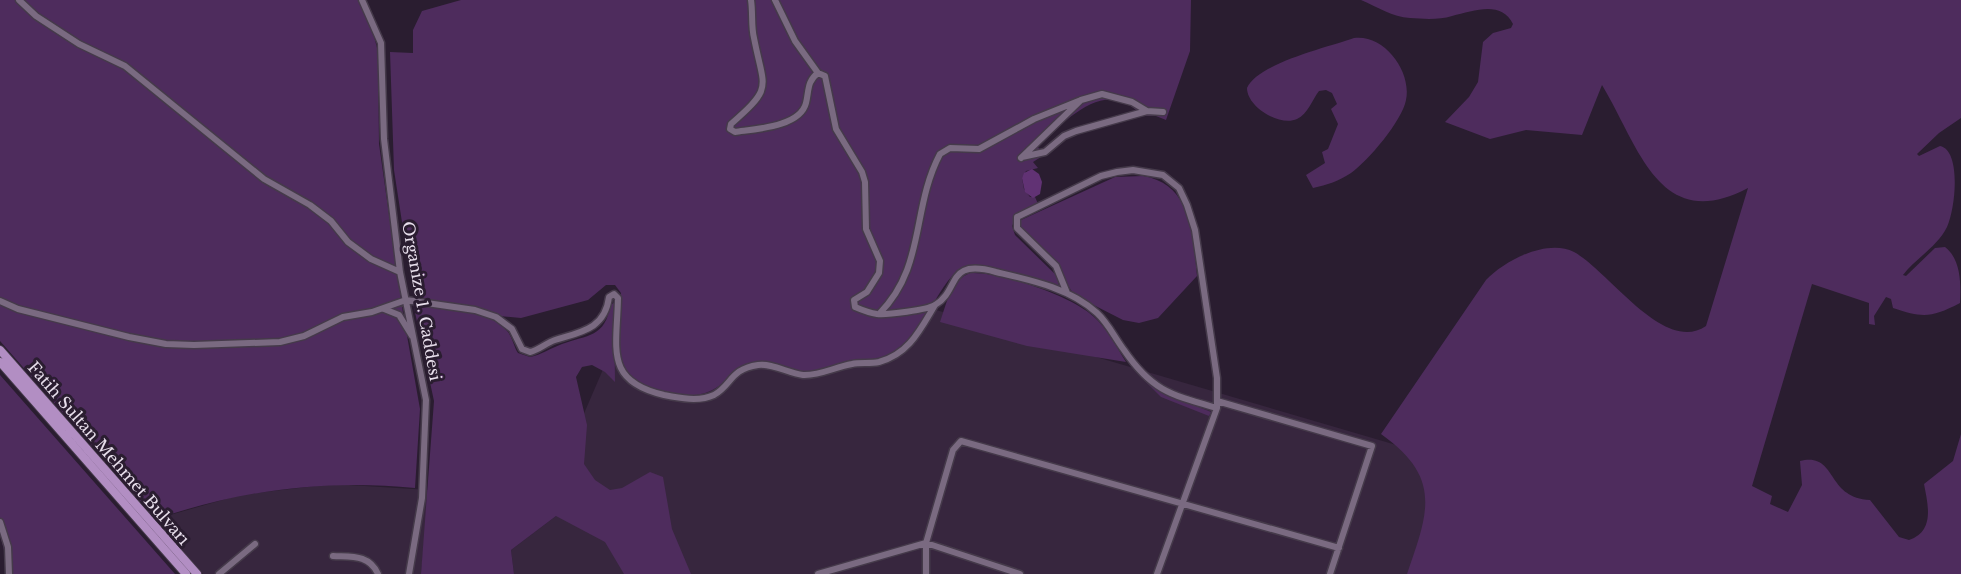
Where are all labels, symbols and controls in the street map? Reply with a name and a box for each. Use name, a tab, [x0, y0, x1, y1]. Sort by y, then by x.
street label: Organize 1. Caddesi	[398, 220, 446, 383]
street label: Fatih Sultan Mehmet Bulvarı	[24, 357, 195, 549]

